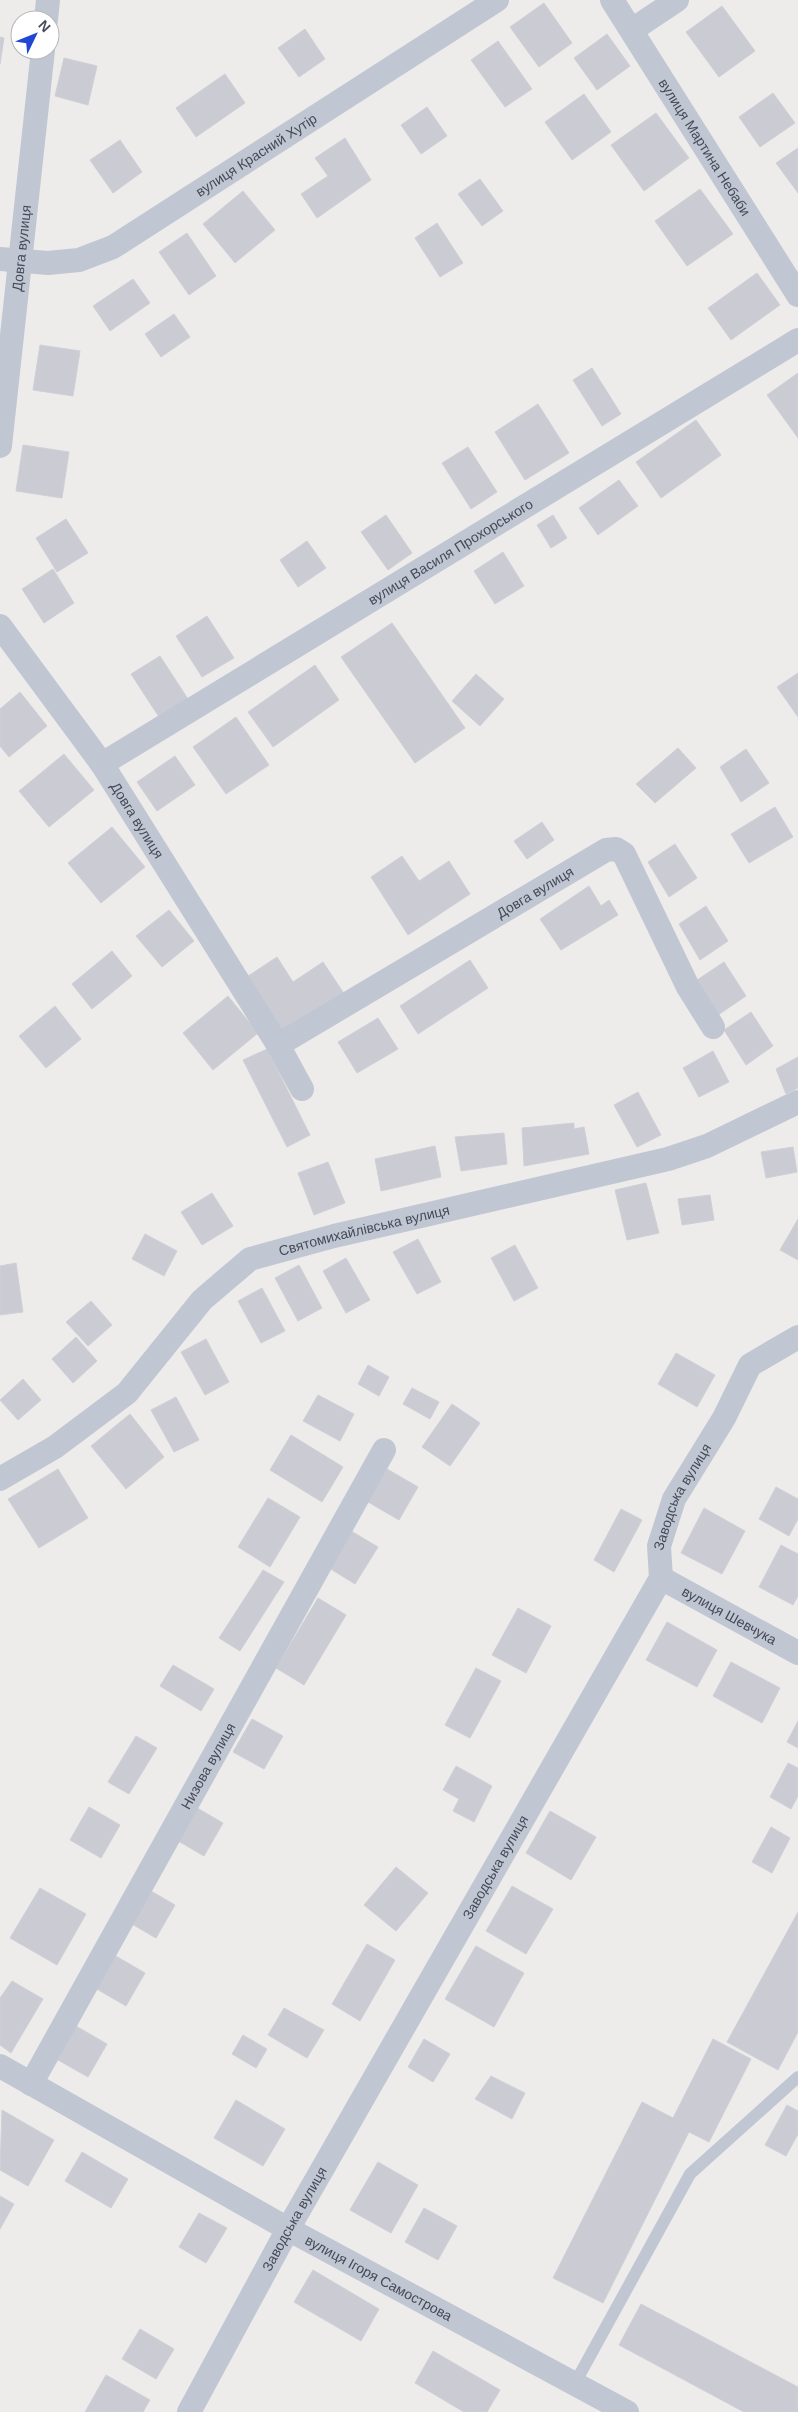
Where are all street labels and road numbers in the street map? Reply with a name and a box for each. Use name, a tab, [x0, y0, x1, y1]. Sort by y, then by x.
street label: вулиця Мартина Небаби	[656, 76, 754, 219]
street label: вулиця Красний Хутір	[193, 110, 320, 200]
street label: Довга вулиця	[9, 204, 34, 292]
street label: вулиця Василя Прохорського	[365, 495, 536, 608]
street label: Довга вулиця	[107, 779, 167, 861]
street label: Довга вулиця	[494, 863, 576, 921]
street label: Святомихайлівська вулиця	[277, 1202, 451, 1259]
street label: Заводська вулиця	[650, 1441, 714, 1552]
street label: вулиця Шевчука	[679, 1583, 780, 1648]
street label: Низова вулиця	[178, 1720, 239, 1812]
street label: Заводська вулиця	[459, 1812, 531, 1922]
street label: Заводська вулиця	[259, 2164, 330, 2274]
street label: вулиця Ігоря Самострова	[302, 2232, 455, 2324]

